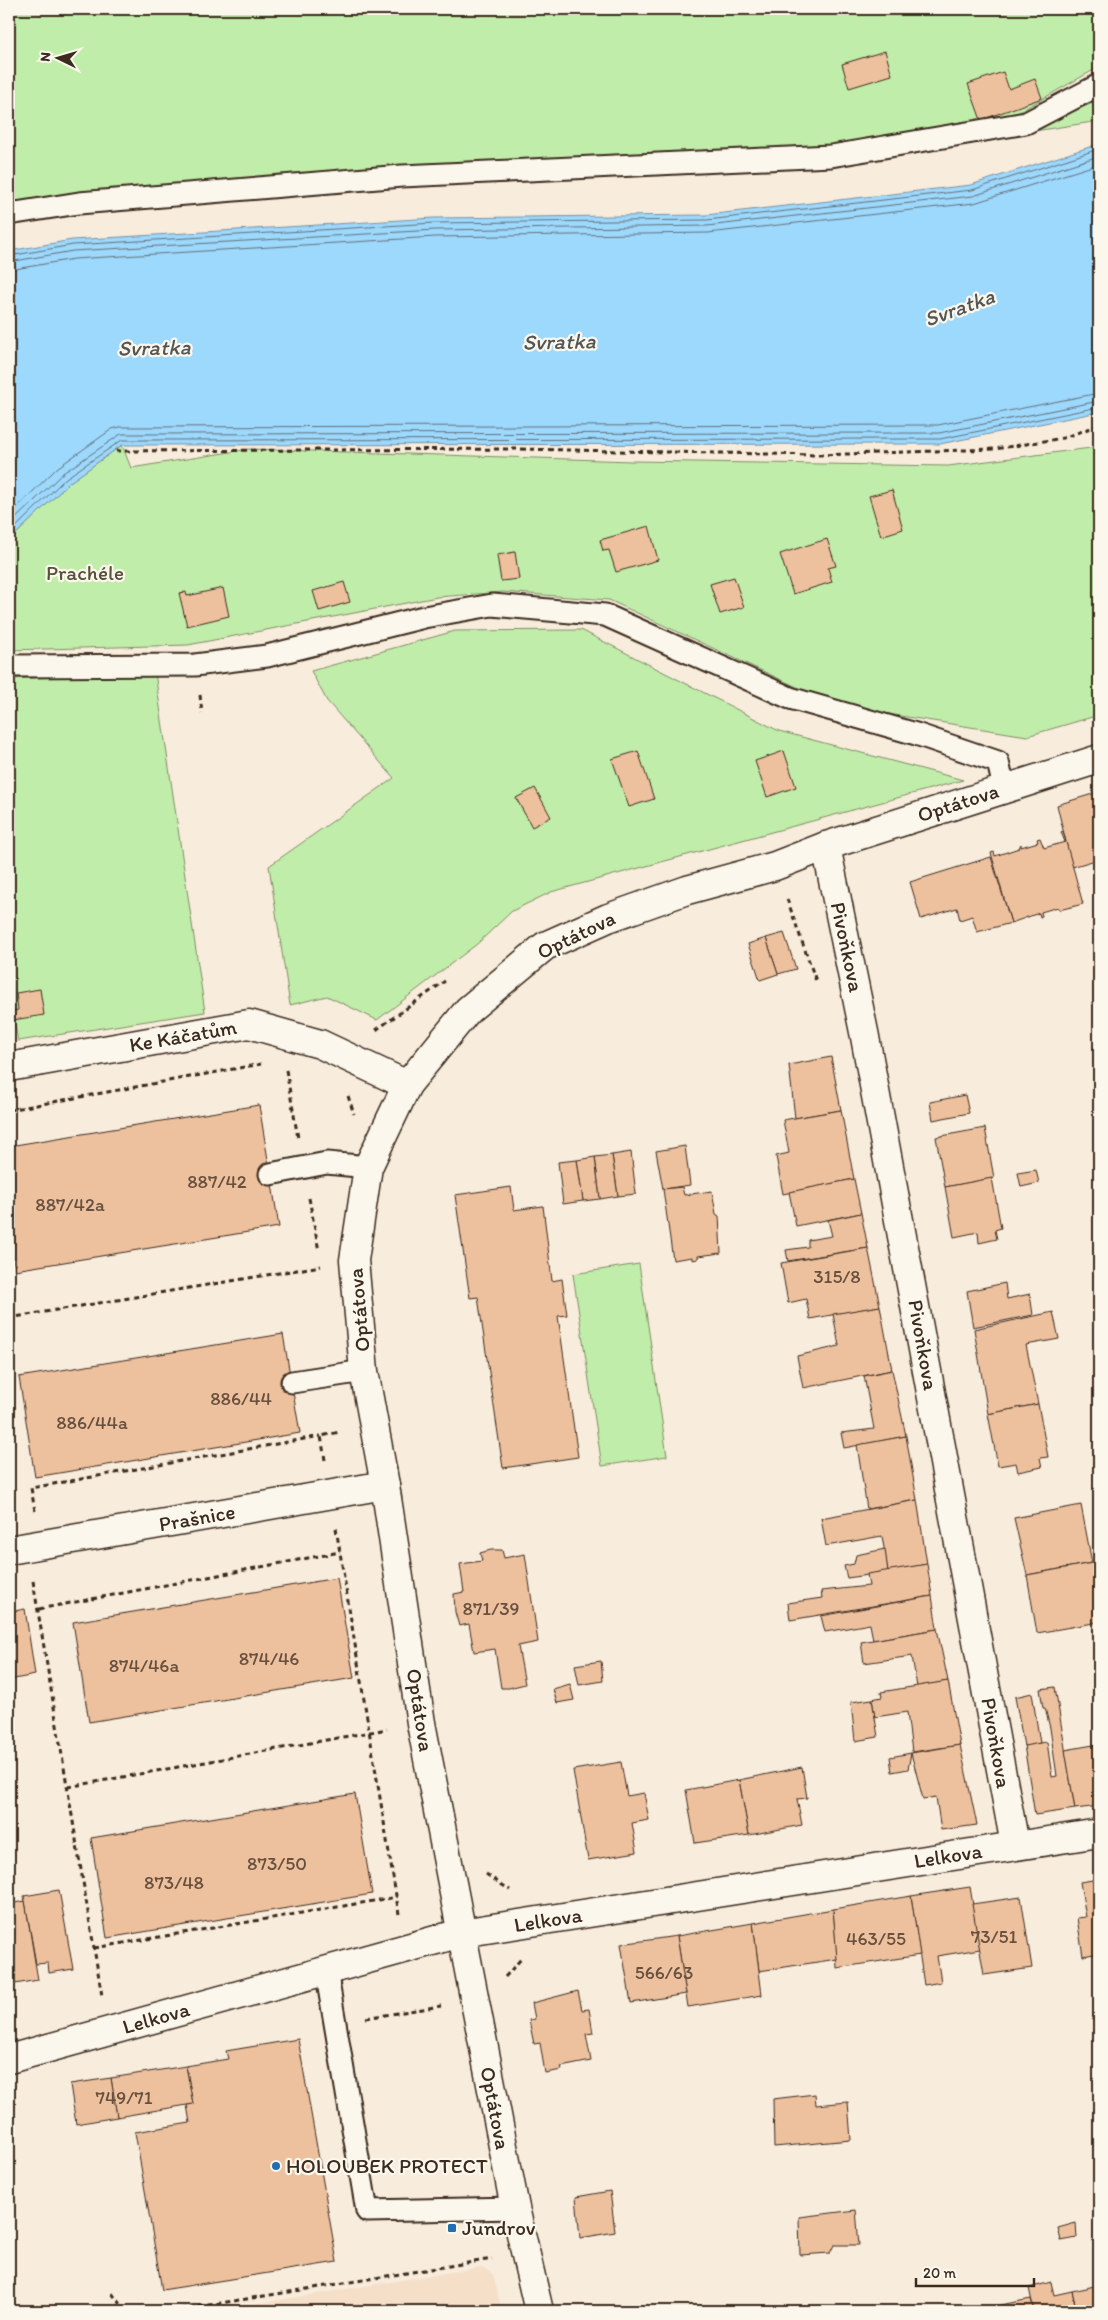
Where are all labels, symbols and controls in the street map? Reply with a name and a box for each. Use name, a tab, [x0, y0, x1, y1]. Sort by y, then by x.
north arrow	[32, 32, 82, 82]
text: N	[37, 51, 54, 62]
water label: Svratka	[920, 282, 999, 333]
water label: Svratka	[522, 327, 597, 356]
water label: Svratka	[117, 333, 192, 362]
park label: Prachéle	[46, 560, 124, 585]
street label: Optátova	[914, 778, 1002, 827]
street label: Pivoňkova	[826, 899, 869, 994]
street label: Optátova	[533, 905, 619, 964]
street label: Ke Káčatům	[127, 1014, 239, 1057]
house number: 887/42	[187, 1170, 247, 1193]
house number: 887/42a	[35, 1193, 105, 1216]
house number: 315/8	[813, 1265, 861, 1288]
street label: Optátova	[342, 1267, 375, 1353]
street label: Pivoňkova	[903, 1298, 944, 1392]
house number: 886/44	[210, 1387, 272, 1410]
house number: 886/44a	[56, 1411, 128, 1434]
street label: Prašnice	[157, 1498, 237, 1537]
house number: 871/39	[463, 1597, 519, 1620]
house number: 874/46	[239, 1647, 299, 1670]
house number: 874/46a	[109, 1654, 179, 1677]
street label: Optátova	[402, 1667, 439, 1753]
street label: Pivoňkova	[976, 1696, 1017, 1790]
street label: Lelkova	[912, 1838, 984, 1873]
house number: 873/50	[247, 1852, 307, 1875]
house number: 873/48	[144, 1871, 204, 1894]
street label: Lelkova	[512, 1902, 584, 1937]
house number: 73/51	[971, 1925, 1017, 1948]
house number: 463/55	[846, 1927, 906, 1950]
house number: 566/63	[635, 1961, 693, 1984]
street label: Lelkova	[119, 1996, 192, 2039]
street label: Optátova	[475, 2064, 516, 2151]
house number: 749/71	[95, 2086, 153, 2109]
place label: HOLOUBEK PROTECT	[286, 2153, 488, 2178]
marker: HOLOUBEK PROTECT	[270, 2160, 282, 2172]
place label: Jundrov	[462, 2215, 536, 2240]
marker: Jundrov	[446, 2222, 458, 2234]
scale bar	[916, 2255, 1033, 2287]
text: 20 m	[923, 2264, 957, 2282]

